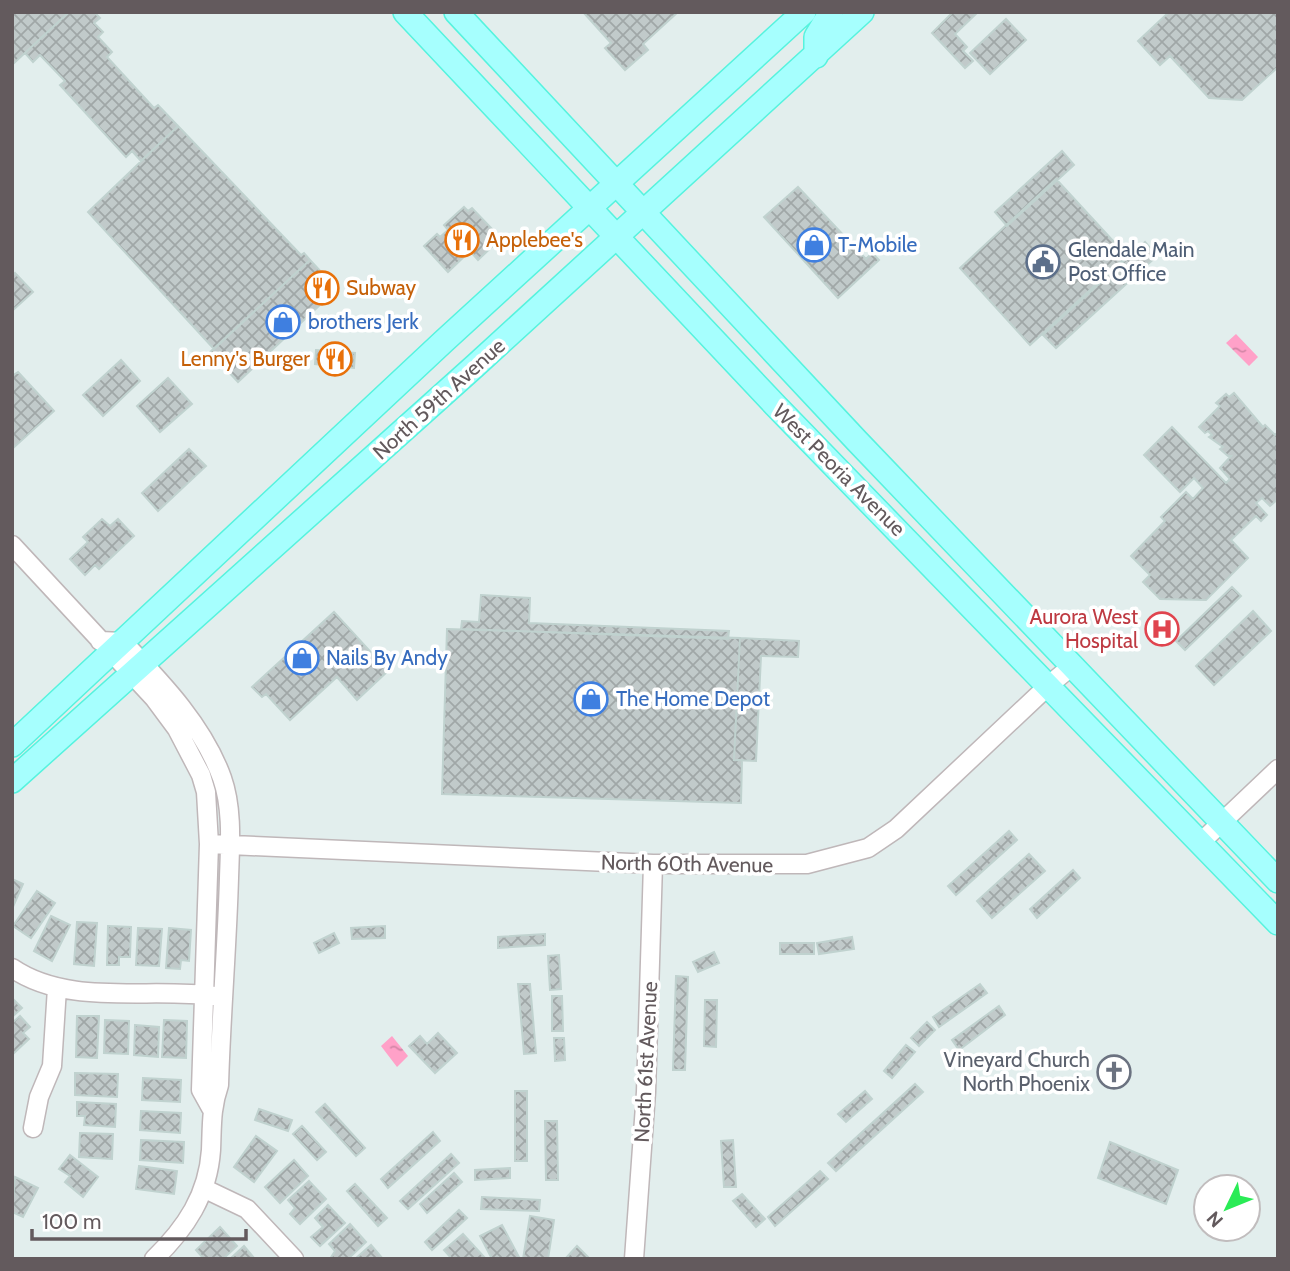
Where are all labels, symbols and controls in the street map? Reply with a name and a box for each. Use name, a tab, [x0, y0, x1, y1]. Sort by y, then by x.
restaurant icon: Applebee's	[443, 221, 481, 259]
shop icon: T-Mobile	[795, 226, 833, 264]
place label: Applebee's	[486, 227, 583, 252]
place label: T-Mobile	[838, 232, 918, 257]
place label: Glendale Main Post Office	[1068, 237, 1195, 286]
public building icon: Glendale Main Post Office	[1024, 243, 1062, 281]
restaurant icon: Subway	[303, 269, 341, 307]
place label: Subway	[346, 275, 416, 300]
shop icon: brothers Jerk	[264, 303, 302, 341]
place label: brothers Jerk	[308, 309, 419, 334]
street label: North 59th Avenue	[368, 333, 510, 464]
restaurant icon: Lenny's Burger	[316, 340, 354, 378]
place label: Lenny's Burger	[181, 346, 310, 371]
street label: West Peoria Avenue	[768, 398, 911, 541]
place label: Aurora West Hospital	[1030, 604, 1138, 653]
hospital icon: Aurora West Hospital	[1143, 610, 1181, 648]
shop icon: Nails By Andy	[283, 639, 321, 677]
place label: Nails By Andy	[326, 645, 448, 670]
shop icon: The Home Depot	[572, 680, 610, 718]
place label: The Home Depot	[616, 686, 770, 711]
street label: North 60th Avenue	[601, 849, 774, 878]
street label: North 61st Avenue	[629, 980, 662, 1143]
place label: Vineyard Church North Phoenix	[944, 1047, 1090, 1096]
church icon: Vineyard Church North Phoenix	[1095, 1053, 1133, 1091]
north arrow	[1192, 1173, 1262, 1243]
scale bar	[32, 1198, 245, 1242]
text: N	[1202, 1206, 1228, 1232]
text: 100 m	[42, 1209, 101, 1234]

